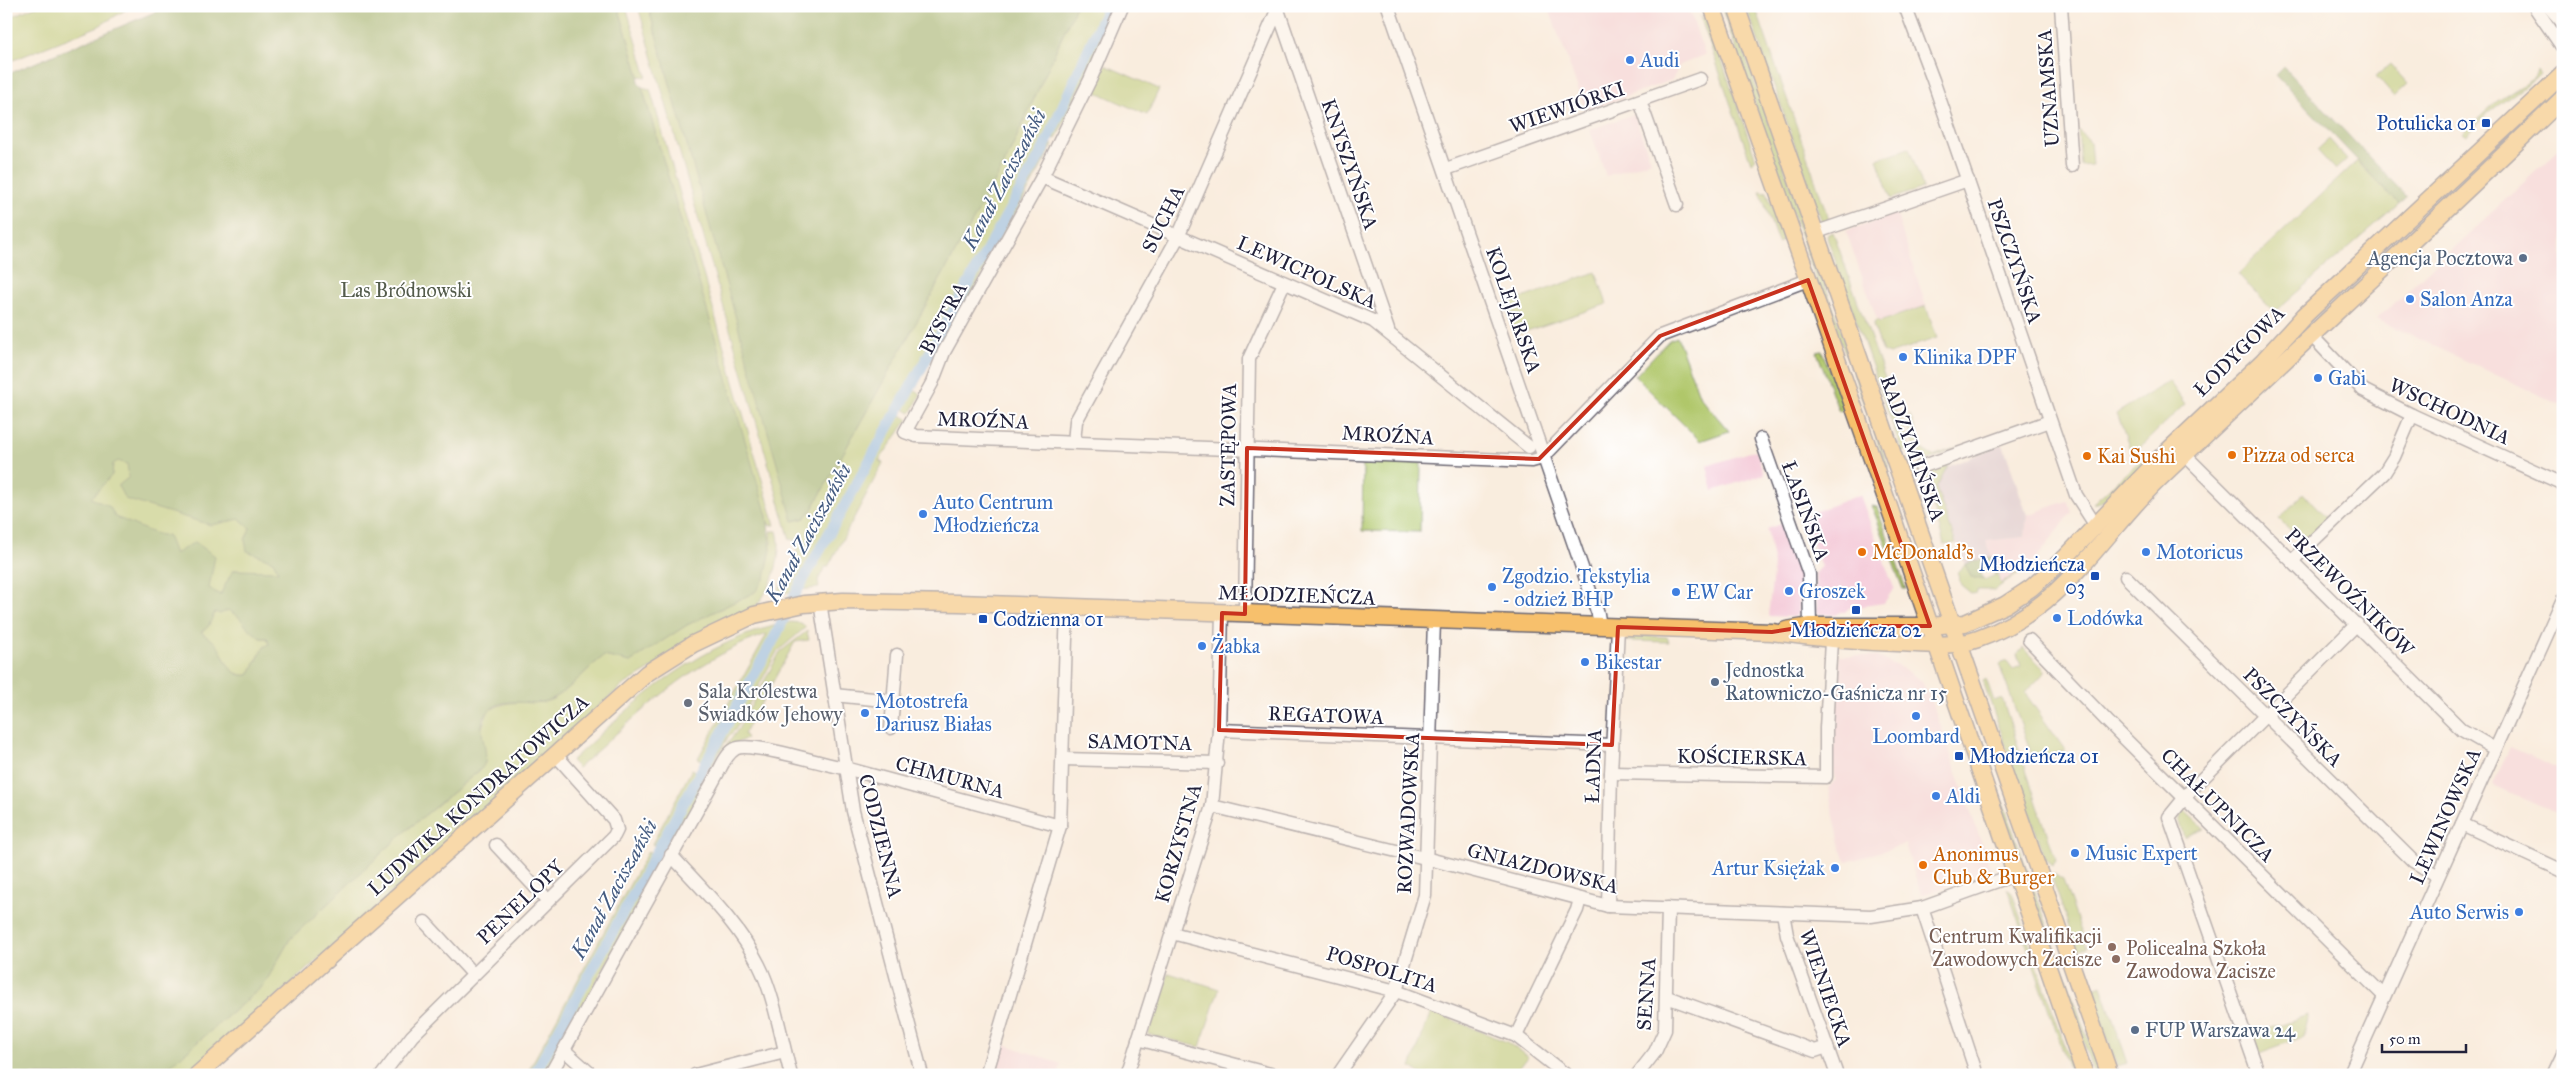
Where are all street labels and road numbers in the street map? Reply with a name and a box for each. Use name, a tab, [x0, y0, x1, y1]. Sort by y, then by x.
street label: UZNAMSKA	[2032, 28, 2064, 148]
street label: WIEWIÓRKI	[1505, 74, 1628, 138]
street label: KNYSZYŃSKA	[1316, 95, 1386, 233]
street label: SUCHA	[1137, 181, 1190, 256]
street label: PSZCZYŃSKA	[1982, 195, 2050, 327]
street label: LEWICPOLSKA	[1234, 230, 1381, 314]
street label: KOLEJARSKA	[1480, 244, 1547, 377]
street label: BYSTRA	[914, 277, 972, 358]
street label: ŁODYGOWA	[2189, 300, 2290, 401]
street label: RADZYMIŃSKA	[1875, 371, 1953, 525]
street label: WSCHODNIA	[2386, 373, 2515, 450]
street label: ZASTĘPOWA	[1215, 383, 1241, 507]
street label: MROŹNA	[936, 404, 1030, 434]
street label: MROŹNA	[1341, 419, 1435, 449]
street label: ŁASIŃSKA	[1777, 457, 1837, 565]
street label: PRZEWOŹNIKÓW	[2281, 521, 2421, 662]
street label: MŁODZIEŃCZA	[1218, 578, 1377, 610]
street label: PSZCZYŃSKA	[2238, 661, 2349, 772]
street label: LUDWIKA KONDRATOWICZA	[363, 689, 594, 901]
street label: REGATOWA	[1267, 701, 1385, 729]
street label: ŁADNA	[1580, 728, 1606, 804]
street label: SAMOTNA	[1087, 729, 1193, 755]
street label: ROZWADOWSKA	[1392, 731, 1424, 894]
street label: KOŚCIERSKA	[1677, 742, 1808, 770]
street label: CHAŁUPNICZA	[2156, 743, 2280, 867]
street label: LEWINOWSKA	[2404, 744, 2486, 888]
street label: CHMURNA	[893, 751, 1008, 803]
street label: CODZIENNA	[854, 771, 908, 901]
street label: KORZYSTNA	[1149, 780, 1207, 906]
street label: GNIAZDOWSKA	[1465, 838, 1622, 899]
street label: PENELOPY	[472, 854, 569, 949]
street label: WIENIECKA	[1795, 926, 1858, 1051]
street label: POSPOLITA	[1324, 941, 1441, 997]
street label: SENNA	[1631, 956, 1661, 1031]

